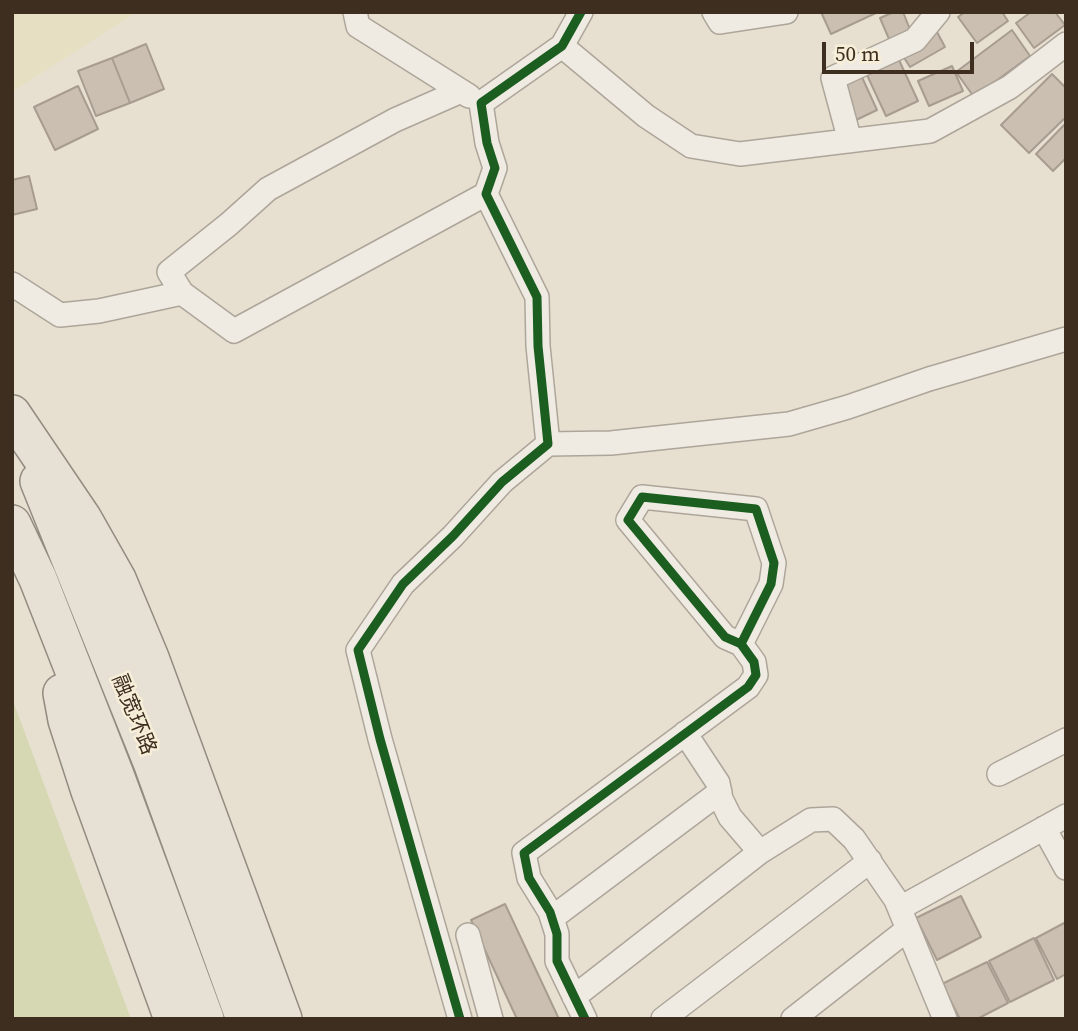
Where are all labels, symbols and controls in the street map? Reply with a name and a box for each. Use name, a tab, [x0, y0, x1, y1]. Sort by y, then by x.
scale bar	[826, 28, 978, 72]
text: 50 m	[835, 39, 880, 68]
street label: 融宽环路	[106, 671, 160, 759]

